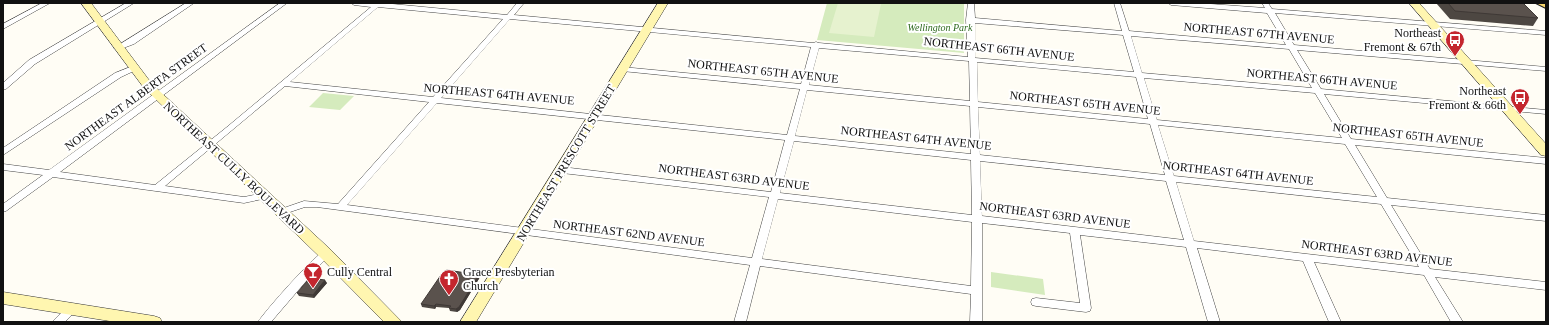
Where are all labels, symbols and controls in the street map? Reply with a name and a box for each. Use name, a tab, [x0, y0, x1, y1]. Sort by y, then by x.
street label: NORTHEAST 67TH AVENUE	[1183, 19, 1335, 47]
park label: Wellington Park	[908, 22, 973, 33]
place label: Northeast Fremont & 67th	[1364, 26, 1442, 54]
bus stop icon: Northeast Fremont & 67th	[1444, 29, 1466, 57]
street label: NORTHEAST 66TH AVENUE	[923, 34, 1075, 64]
street label: NORTHEAST ALBERTA STREET	[62, 40, 211, 153]
street label: NORTHEAST 65TH AVENUE	[687, 56, 839, 86]
street label: NORTHEAST 66TH AVENUE	[1246, 65, 1398, 93]
street label: NORTHEAST 64TH AVENUE	[423, 80, 575, 108]
street label: NORTHEAST PRESCOTT STREET	[514, 82, 619, 244]
place label: Northeast Fremont & 66th	[1429, 84, 1507, 112]
bus stop icon: Northeast Fremont & 66th	[1509, 87, 1531, 115]
street label: NORTHEAST 65TH AVENUE	[1009, 88, 1161, 118]
street label: NORTHEAST CULLY BOULEVARD	[161, 99, 307, 237]
street label: NORTHEAST 65TH AVENUE	[1332, 120, 1484, 150]
street label: NORTHEAST 64TH AVENUE	[840, 123, 992, 153]
street label: NORTHEAST 64TH AVENUE	[1162, 158, 1314, 188]
street label: NORTHEAST 63RD AVENUE	[658, 161, 810, 193]
street label: NORTHEAST 63RD AVENUE	[979, 199, 1131, 231]
street label: NORTHEAST 62ND AVENUE	[552, 217, 706, 249]
street label: NORTHEAST 63RD AVENUE	[1301, 237, 1453, 269]
bar icon: Cully Central	[302, 261, 324, 289]
place label: Cully Central	[327, 265, 393, 279]
place label: Grace Presbyterian Church	[463, 265, 555, 293]
church icon: Grace Presbyterian Church	[438, 268, 460, 296]

